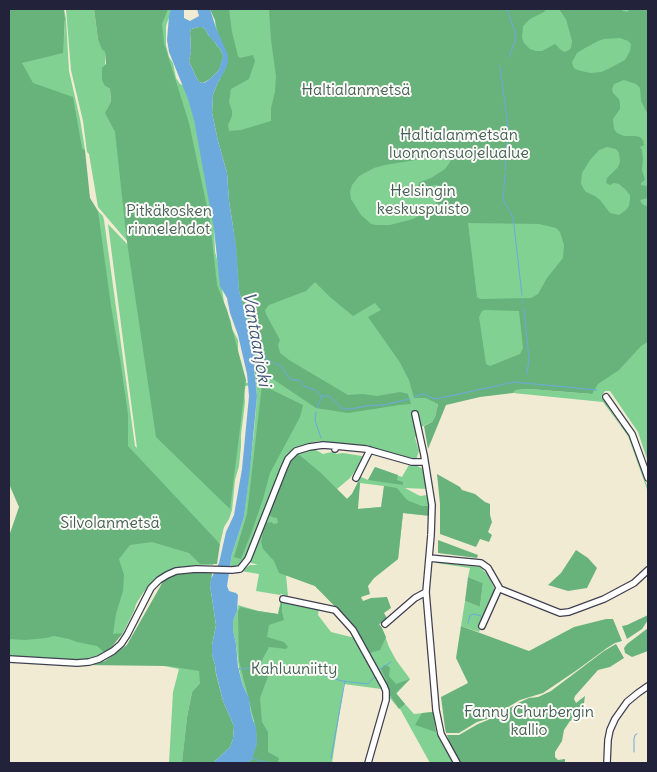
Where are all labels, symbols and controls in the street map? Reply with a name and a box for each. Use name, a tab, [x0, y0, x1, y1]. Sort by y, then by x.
park label: Haltialanmetsä	[302, 80, 410, 100]
park label: Haltialanmetsän luonnonsuojelualue	[389, 125, 529, 163]
park label: Helsingin keskuspuisto	[377, 181, 469, 219]
park label: Pitkäkosken rinnelehdot	[126, 201, 212, 239]
water label: Vantaanjoki	[237, 290, 275, 388]
park label: Silvolanmetsä	[60, 513, 160, 533]
park label: Kahluuniitty	[251, 659, 337, 679]
park label: Fanny Churbergin kallio	[464, 702, 594, 740]

